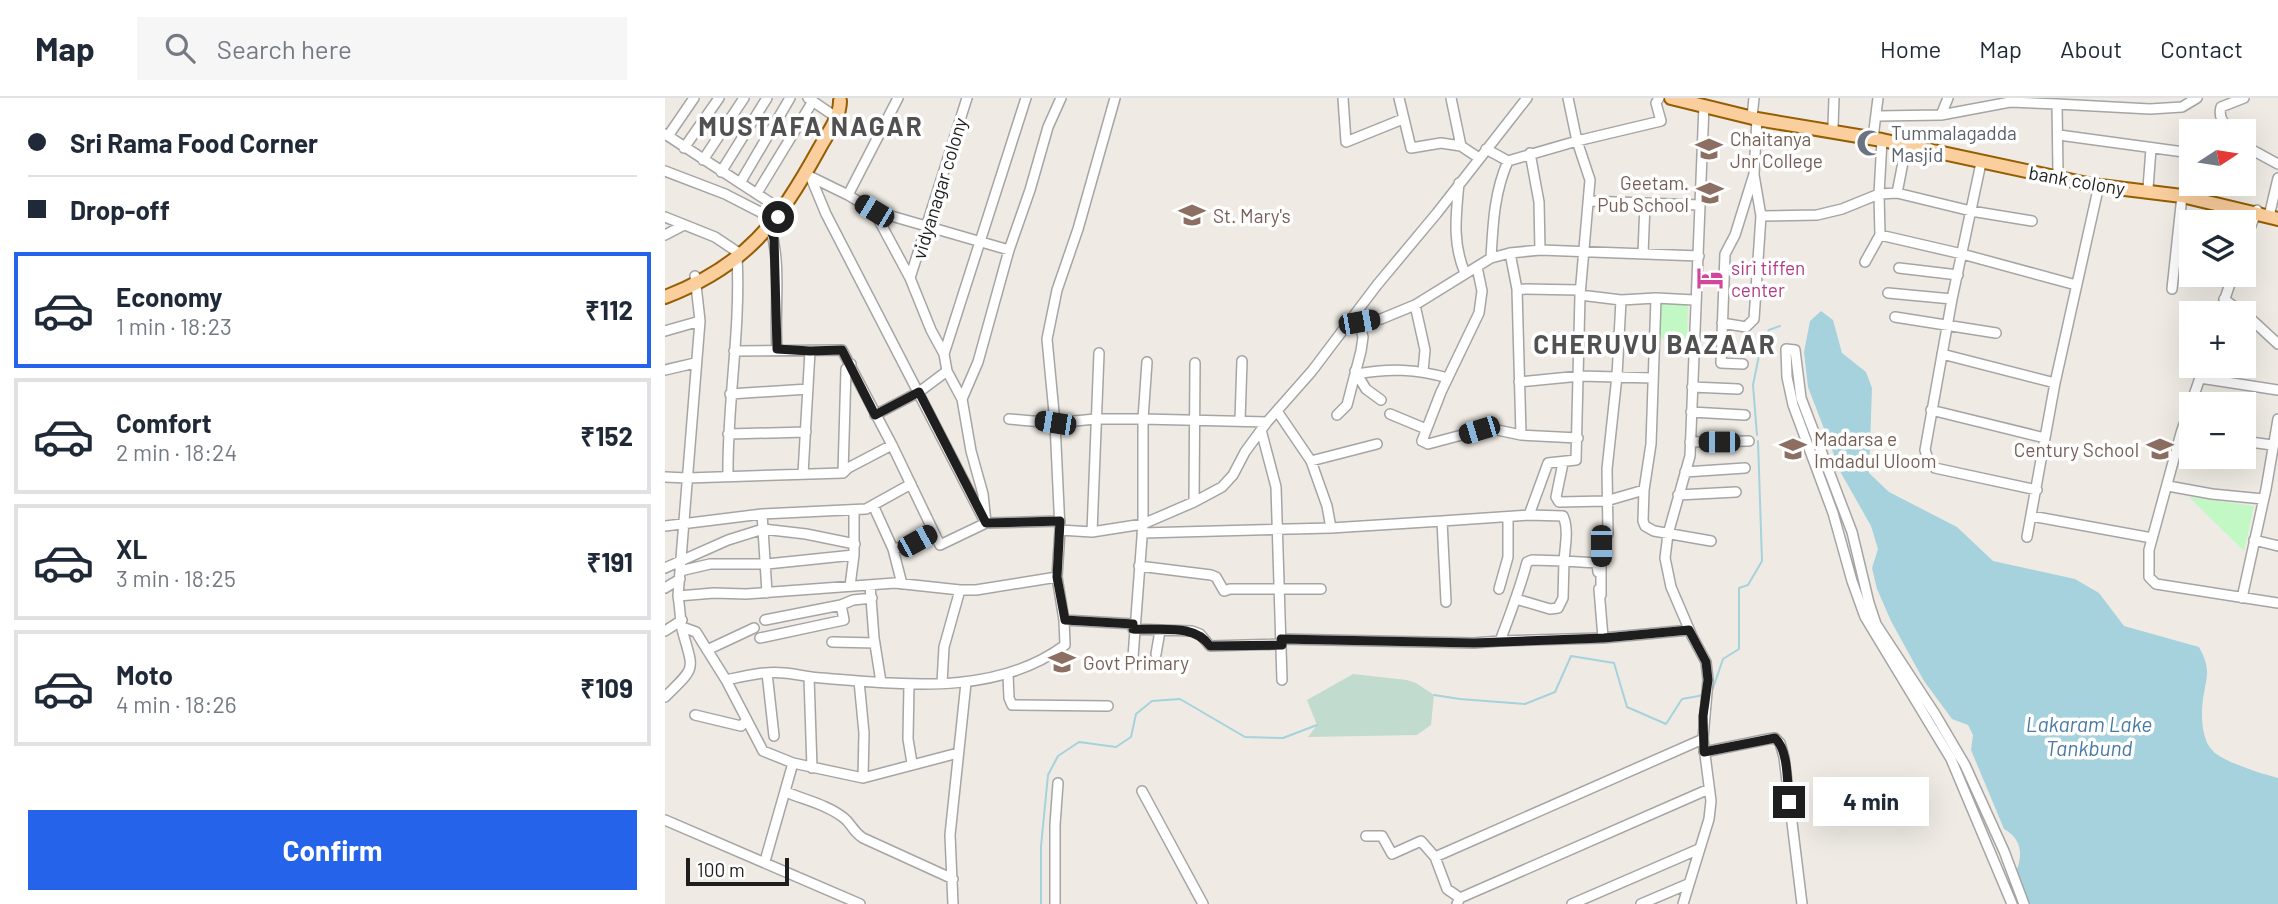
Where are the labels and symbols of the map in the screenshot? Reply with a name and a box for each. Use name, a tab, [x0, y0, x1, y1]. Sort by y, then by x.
district label: MUSTAFA NAGAR	[698, 110, 924, 141]
street label: vidyanagar colony	[907, 114, 972, 262]
north arrow	[2179, 119, 2256, 196]
place label: Tummalagadda Masjid	[1891, 121, 2017, 166]
place label: Chaitanya Jnr College	[1730, 127, 1823, 172]
mosque icon: Tummalagadda Masjid	[1855, 128, 1885, 158]
school or university icon: Chaitanya Jnr College	[1694, 134, 1724, 164]
street label: bank colony	[2027, 160, 2127, 200]
place label: Geetam. Pub School	[1597, 171, 1689, 216]
school or university icon: Geetam. Pub School	[1695, 178, 1725, 208]
car	[851, 191, 898, 231]
school or university icon: St. Mary's	[1177, 200, 1207, 230]
route start	[762, 201, 794, 233]
place label: St. Mary's	[1213, 204, 1291, 227]
place label: siri tiffen center	[1731, 256, 1805, 301]
hotel icon: siri tiffen center	[1695, 263, 1725, 293]
car	[1337, 308, 1382, 336]
district label: CHERUVU BAZAAR	[1533, 328, 1777, 359]
car	[1033, 409, 1078, 437]
car	[1456, 414, 1503, 446]
place label: Madarsa e Imdadul Uloom	[1814, 427, 1936, 472]
car	[1699, 432, 1741, 453]
school or university icon: Madarsa e Imdadul Uloom	[1778, 434, 1808, 464]
school or university icon: Century School	[2145, 434, 2175, 464]
place label: Century School	[2014, 438, 2139, 461]
car	[894, 522, 941, 560]
car	[1591, 525, 1612, 567]
school or university icon: Govt Primary	[1047, 647, 1077, 677]
place label: Govt Primary	[1083, 651, 1189, 674]
water label: Lakaram Lake Tankbund	[2026, 711, 2152, 760]
callout: 4 min	[1813, 778, 1929, 826]
route end	[1773, 786, 1805, 818]
scale bar	[686, 855, 789, 887]

